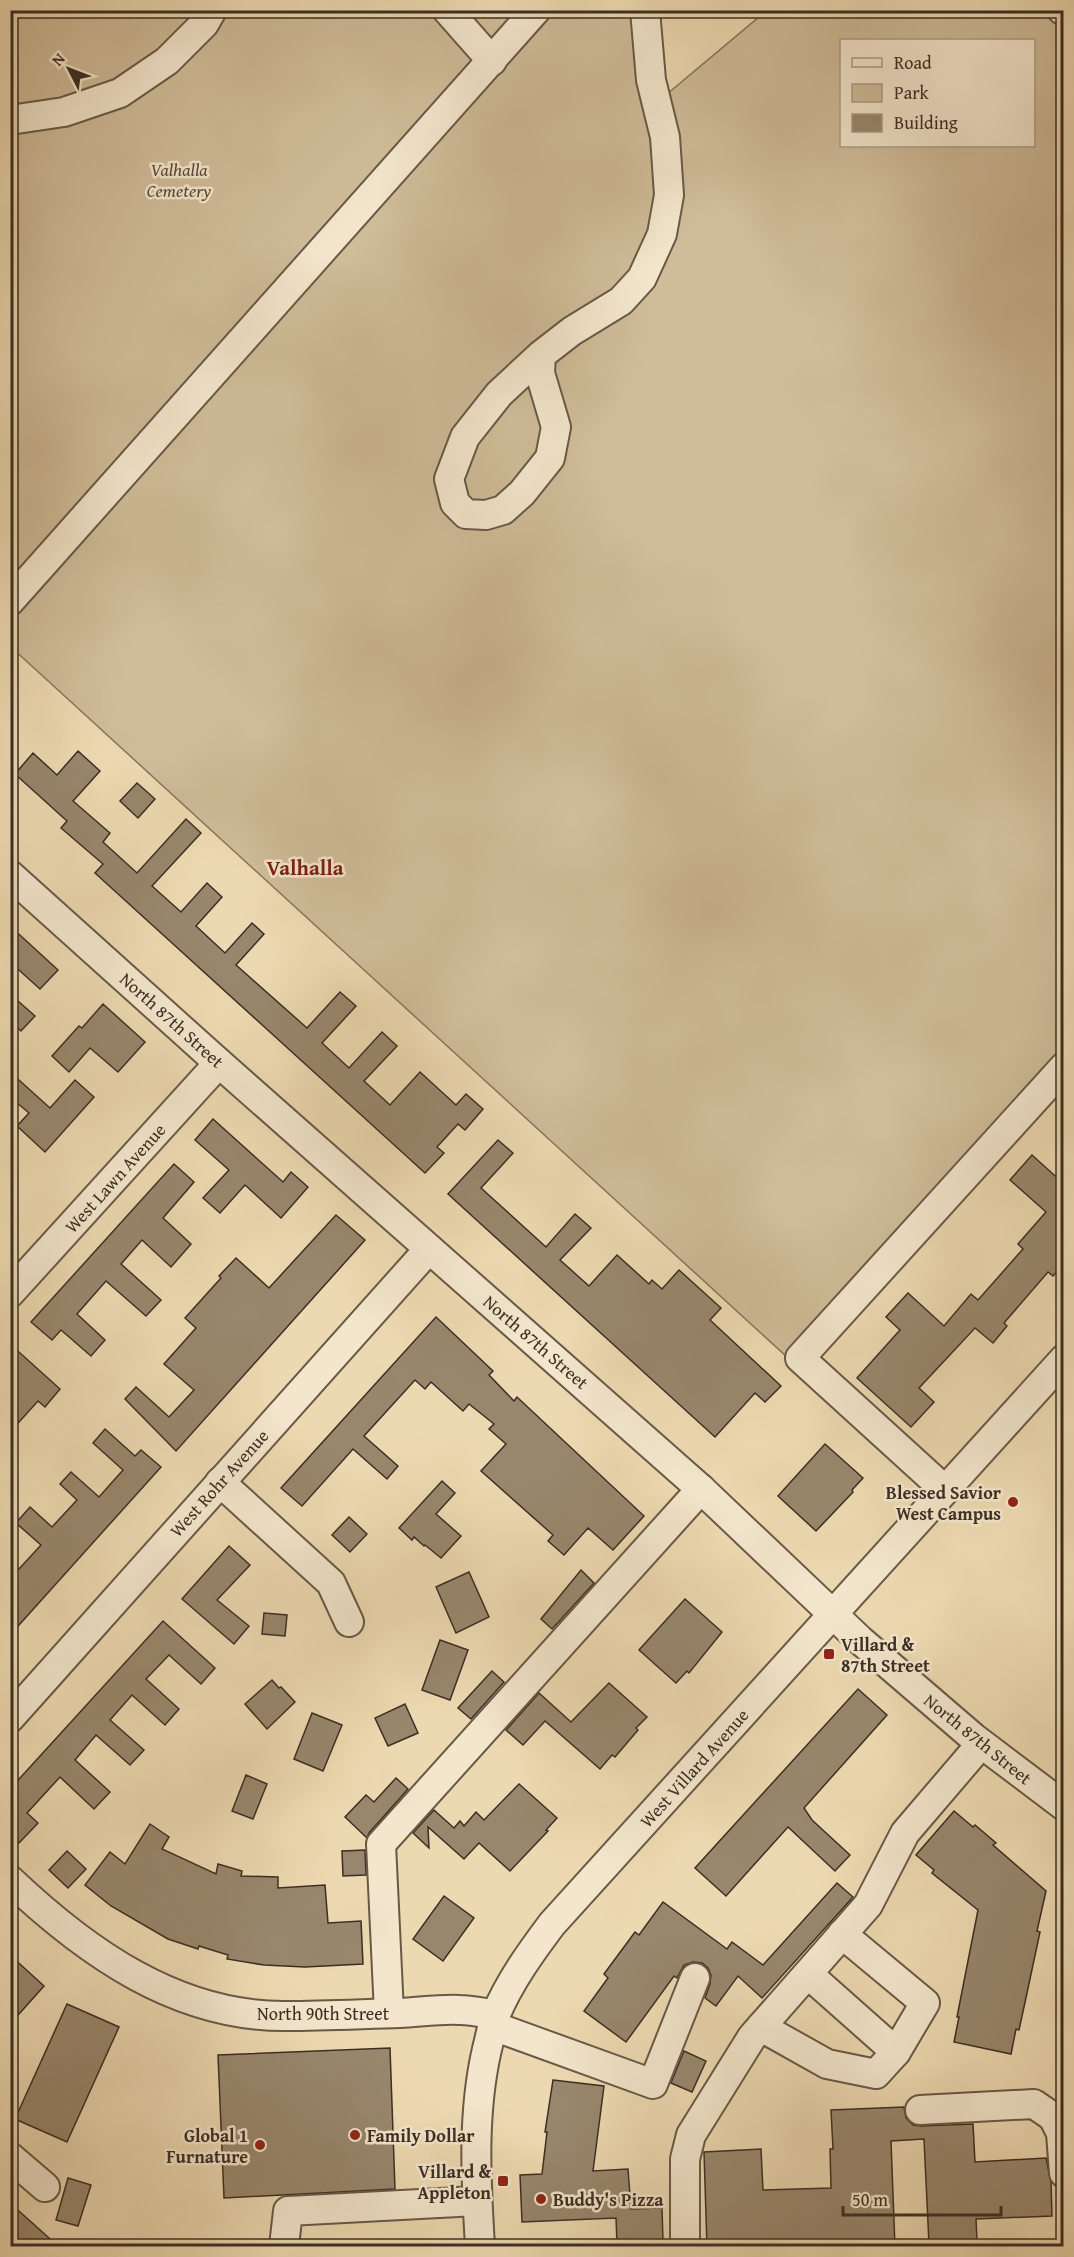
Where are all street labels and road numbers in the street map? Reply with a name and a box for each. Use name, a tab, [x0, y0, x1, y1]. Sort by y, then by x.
street label: North 87th Street	[114, 966, 231, 1075]
street label: West Lawn Avenue	[58, 1117, 172, 1239]
street label: North 87th Street	[477, 1288, 595, 1396]
street label: West Rohr Avenue	[163, 1423, 275, 1543]
street label: North 87th Street	[918, 1687, 1038, 1791]
street label: West Villard Avenue	[633, 1702, 755, 1834]
street label: North 90th Street	[257, 2000, 390, 2027]

